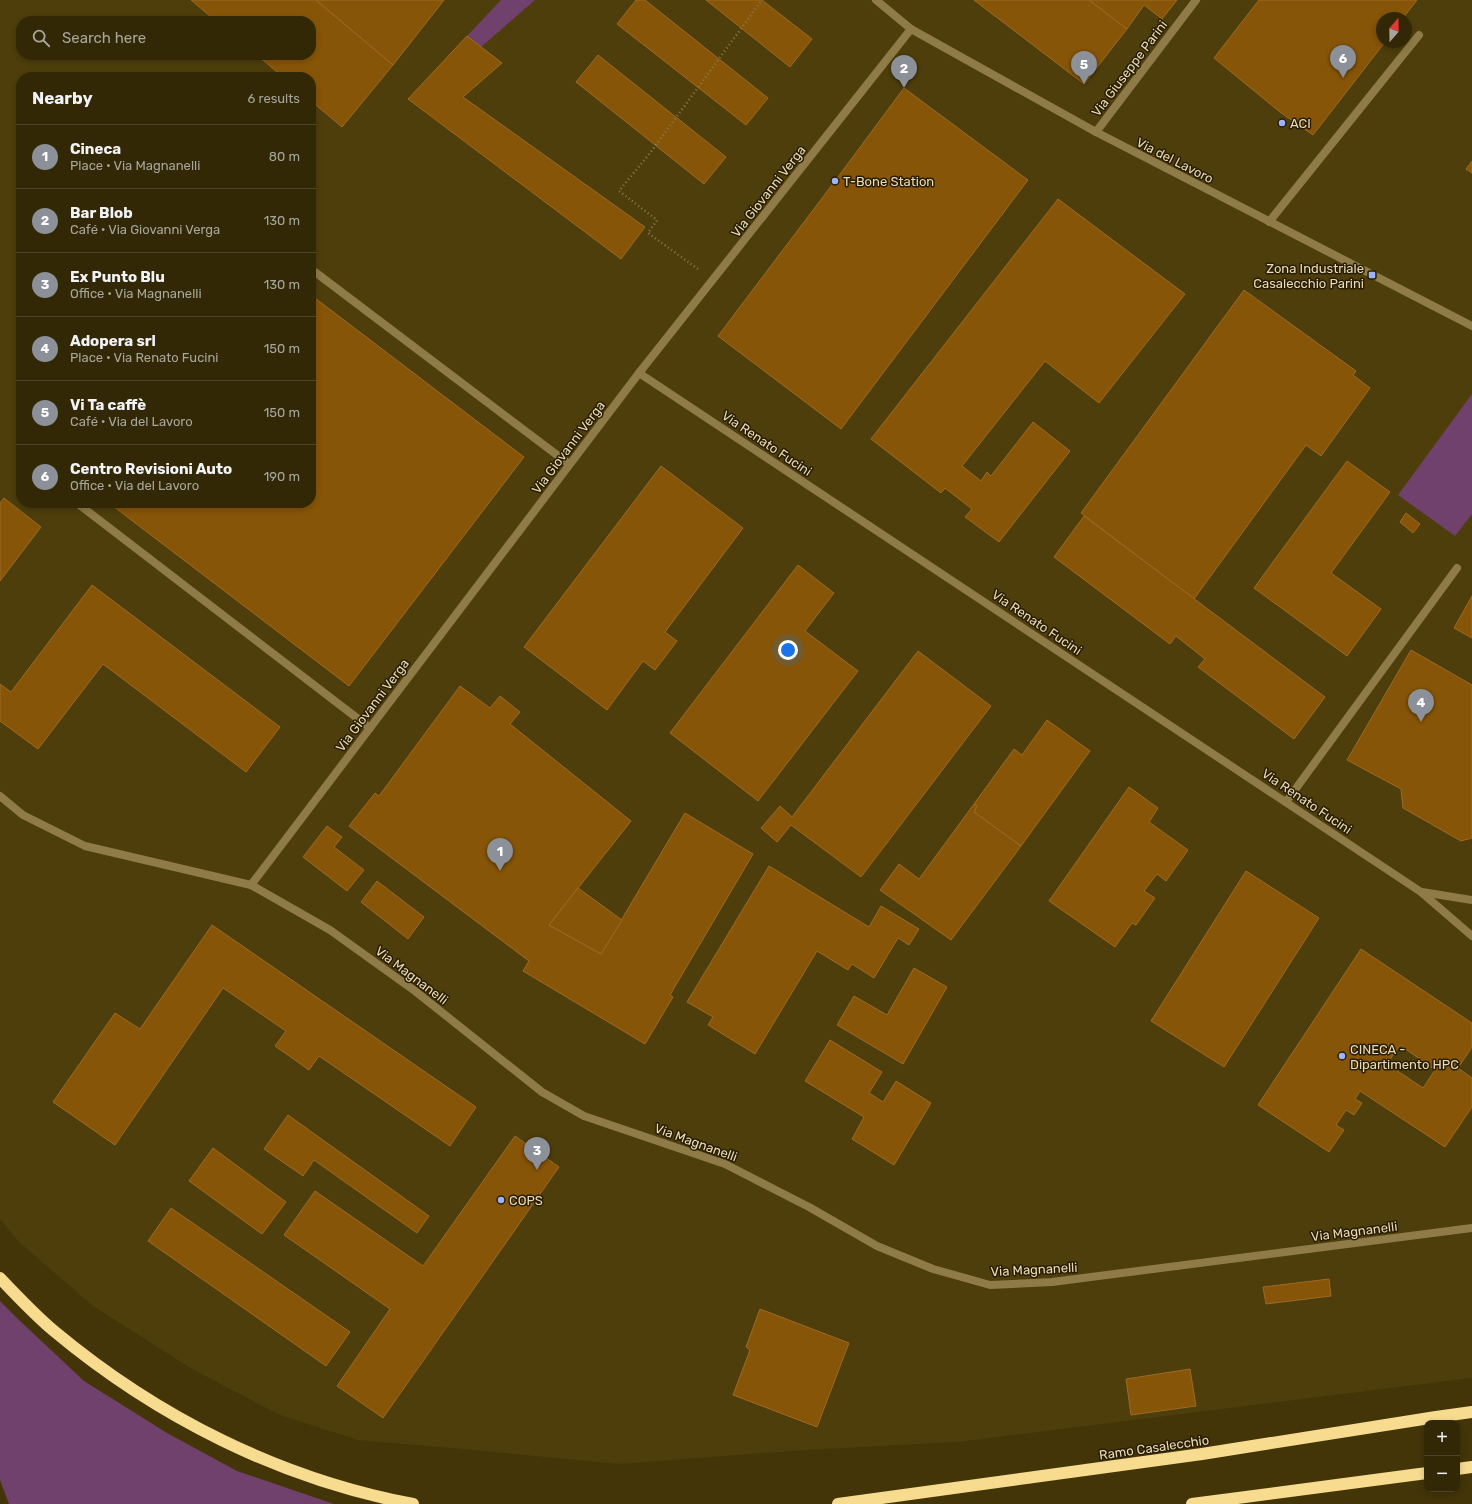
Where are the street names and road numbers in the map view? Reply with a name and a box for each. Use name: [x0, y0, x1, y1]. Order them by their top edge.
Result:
street label: Via Giuseppe Parini: [1088, 17, 1170, 119]
street label: Via del Lavoro: [1134, 135, 1216, 186]
street label: Via Giovanni Verga: [728, 143, 810, 241]
street label: Via Giovanni Verga: [529, 398, 609, 497]
street label: Via Renato Fucini: [719, 408, 814, 479]
street label: Via Renato Fucini: [989, 587, 1084, 658]
street label: Via Giovanni Verga: [333, 656, 413, 755]
street label: Via Renato Fucini: [1259, 766, 1354, 837]
street label: Via Magnanelli: [372, 943, 451, 1008]
street label: Via Magnanelli: [652, 1121, 739, 1165]
street label: Via Magnanelli: [1310, 1219, 1398, 1245]
street label: Via Magnanelli: [990, 1260, 1078, 1280]
street label: Ramo Casalecchio: [1098, 1432, 1210, 1463]

